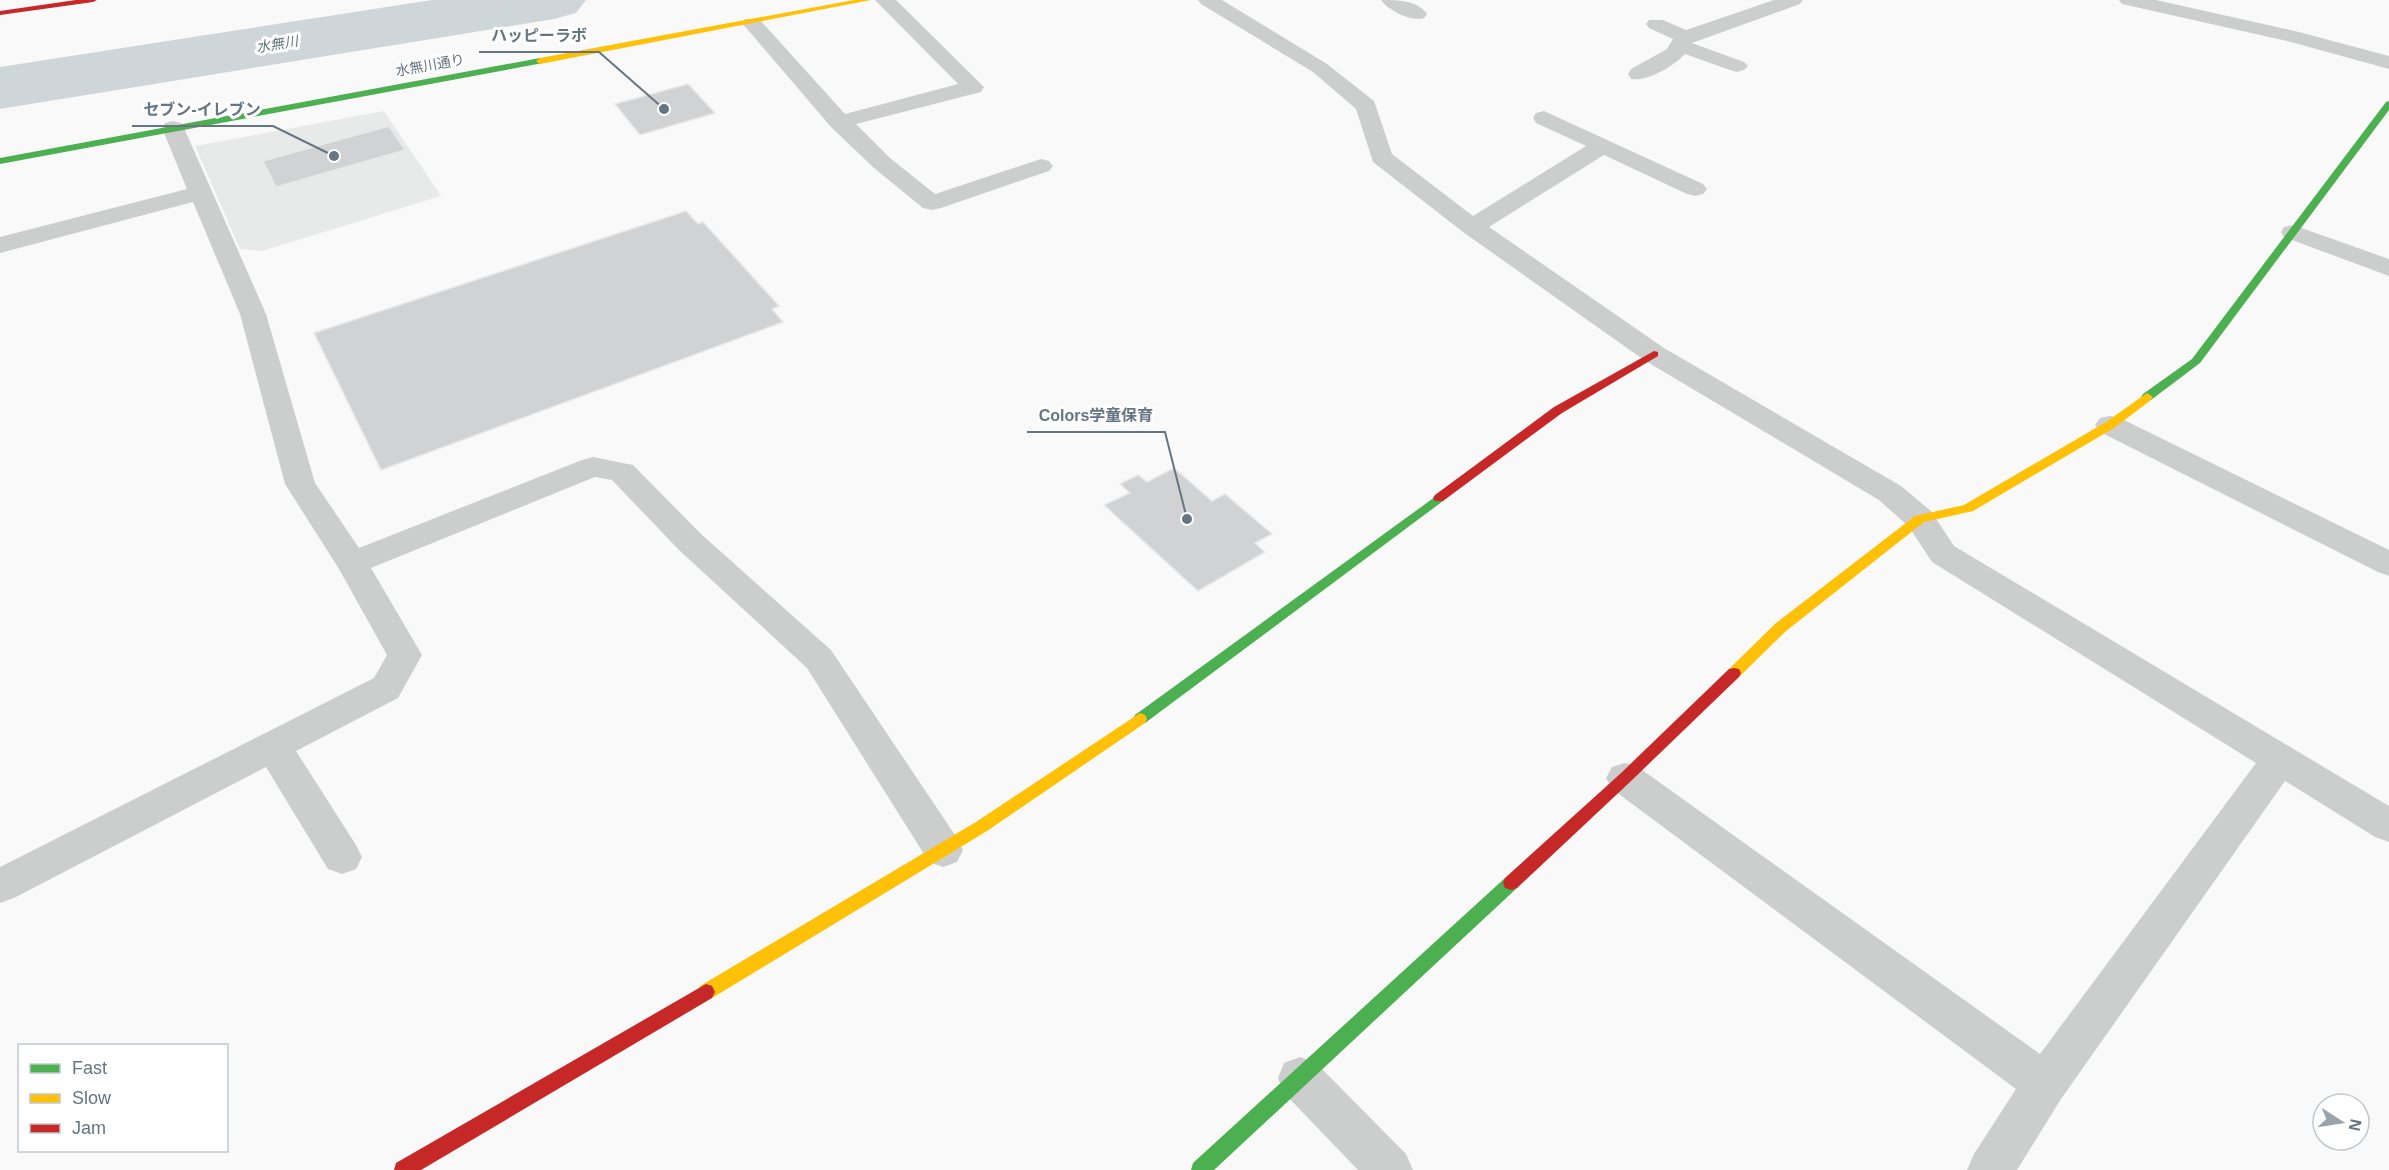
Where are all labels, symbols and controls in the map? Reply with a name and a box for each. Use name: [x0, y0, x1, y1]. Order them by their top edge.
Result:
callout: ハッピーラボ: [479, 18, 599, 52]
text: ハッピーラボ: [491, 27, 587, 44]
water label: 水無川: [255, 33, 301, 55]
street label: 水無川通り: [394, 51, 466, 79]
callout: セブン-イレブン: [132, 92, 273, 126]
text: セブン-イレブン: [143, 101, 261, 118]
callout: Colors学童保育: [1027, 398, 1165, 432]
text: Colors学童保育: [1039, 407, 1153, 424]
legend: [18, 1044, 228, 1152]
text: Fast: [72, 1058, 107, 1078]
text: Slow: [72, 1088, 112, 1108]
north arrow: [2311, 1092, 2371, 1152]
text: Jam: [72, 1118, 106, 1138]
text: N: [2346, 1118, 2365, 1132]

